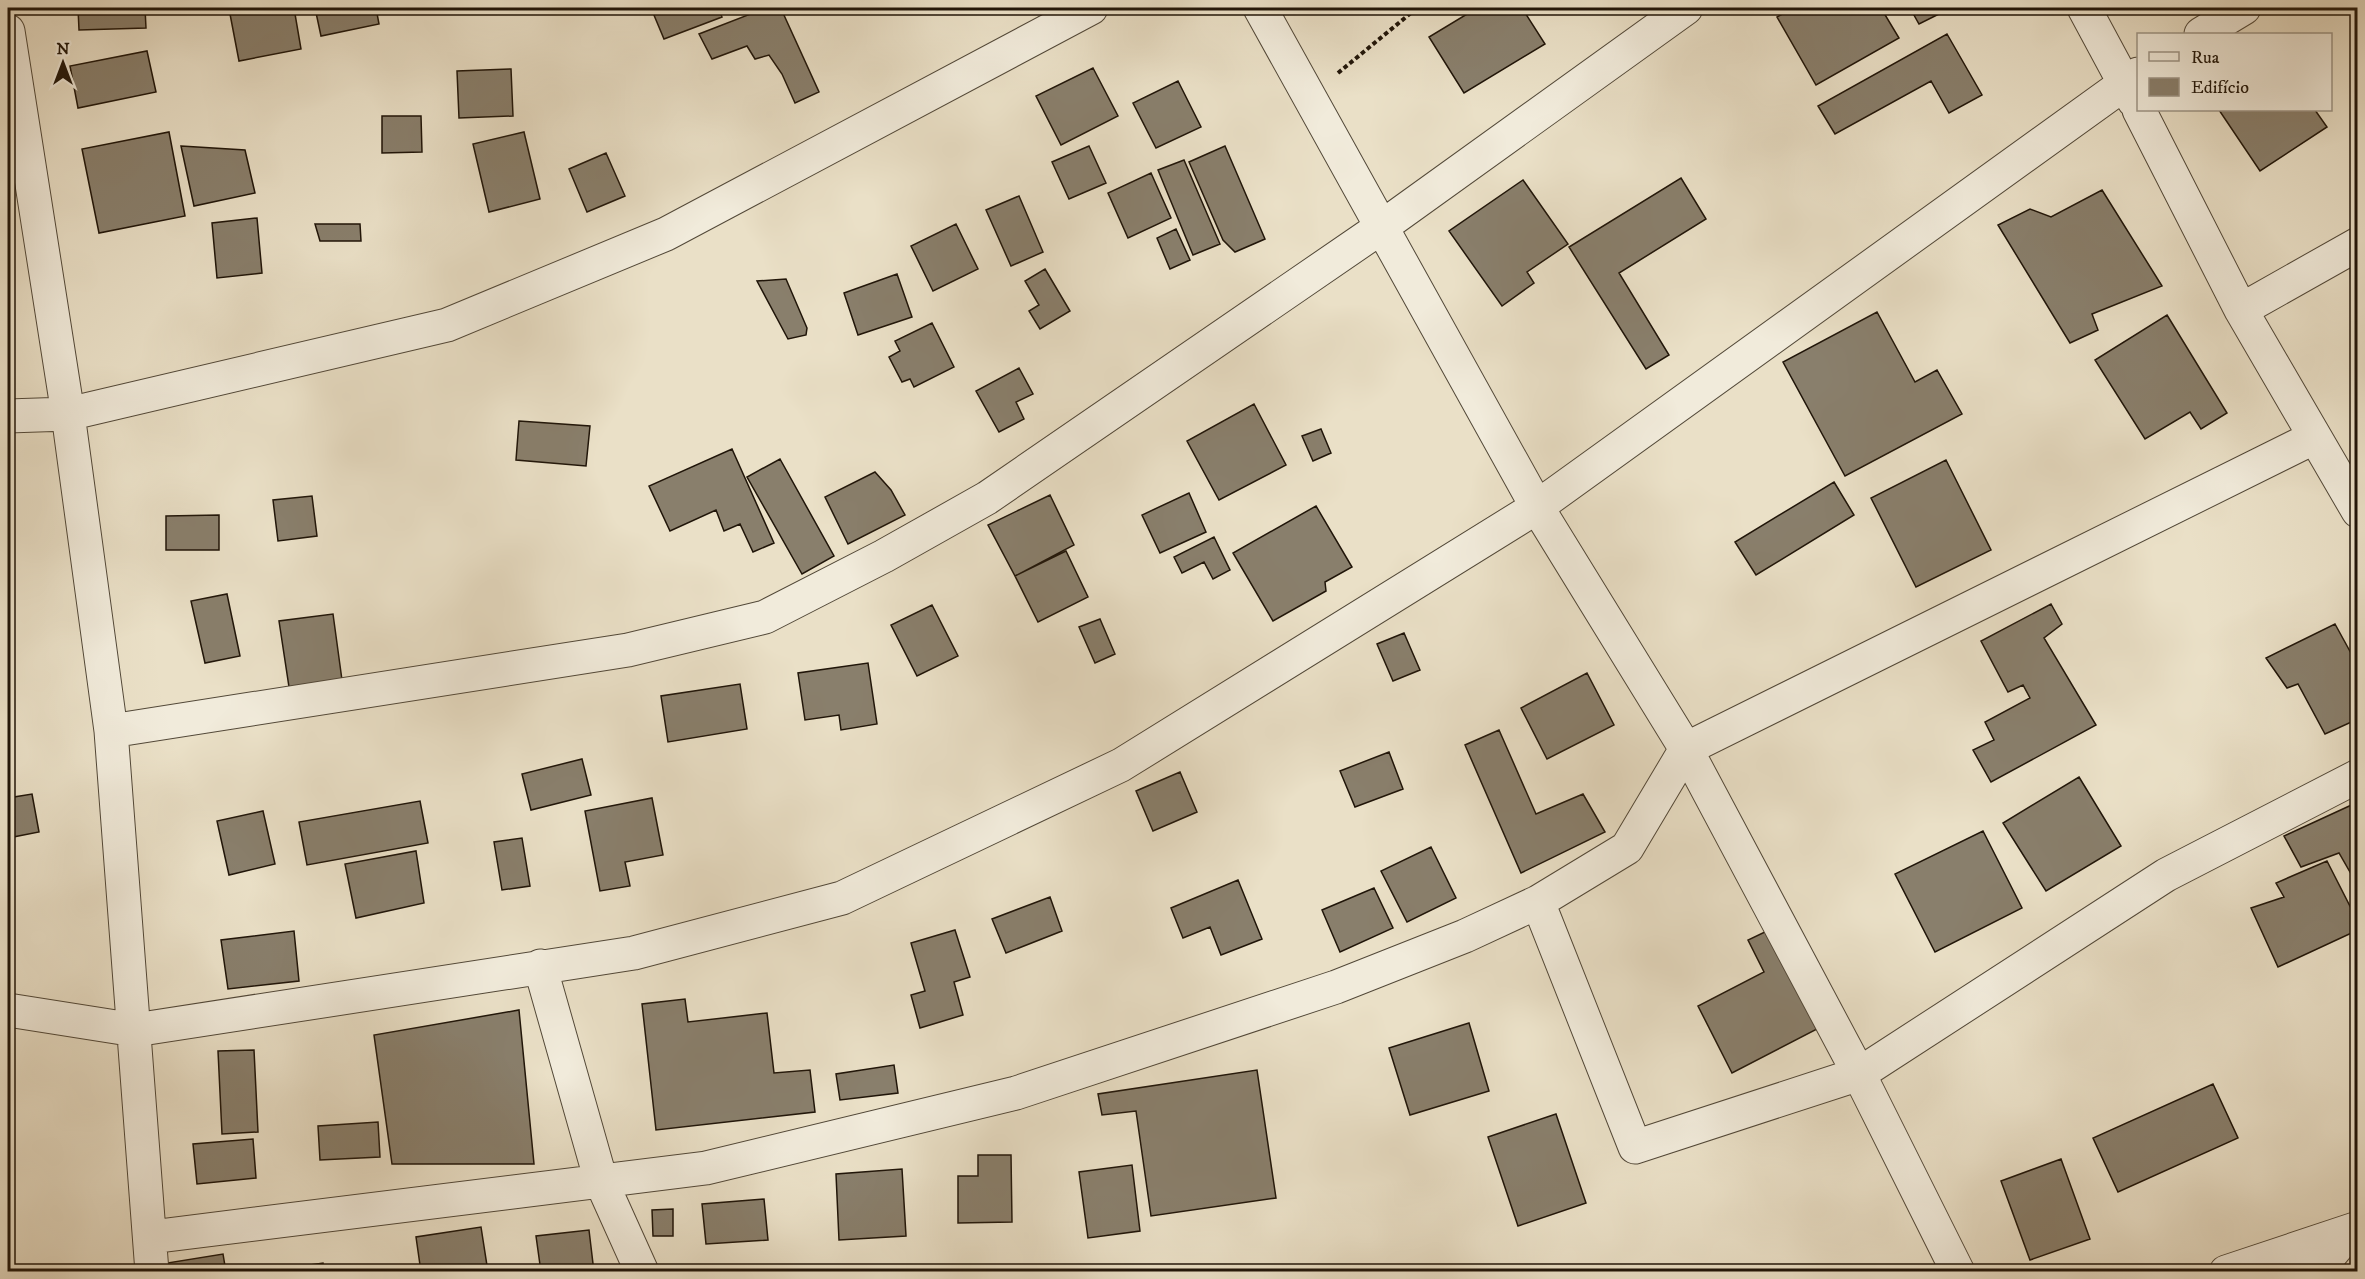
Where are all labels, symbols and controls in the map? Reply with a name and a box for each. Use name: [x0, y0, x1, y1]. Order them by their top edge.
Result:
north arrow: [33, 33, 93, 93]
legend: [2137, 33, 2332, 111]
text: N: [56, 39, 70, 59]
text: Rua: [2191, 47, 2220, 69]
text: Edifício: [2191, 77, 2249, 99]

